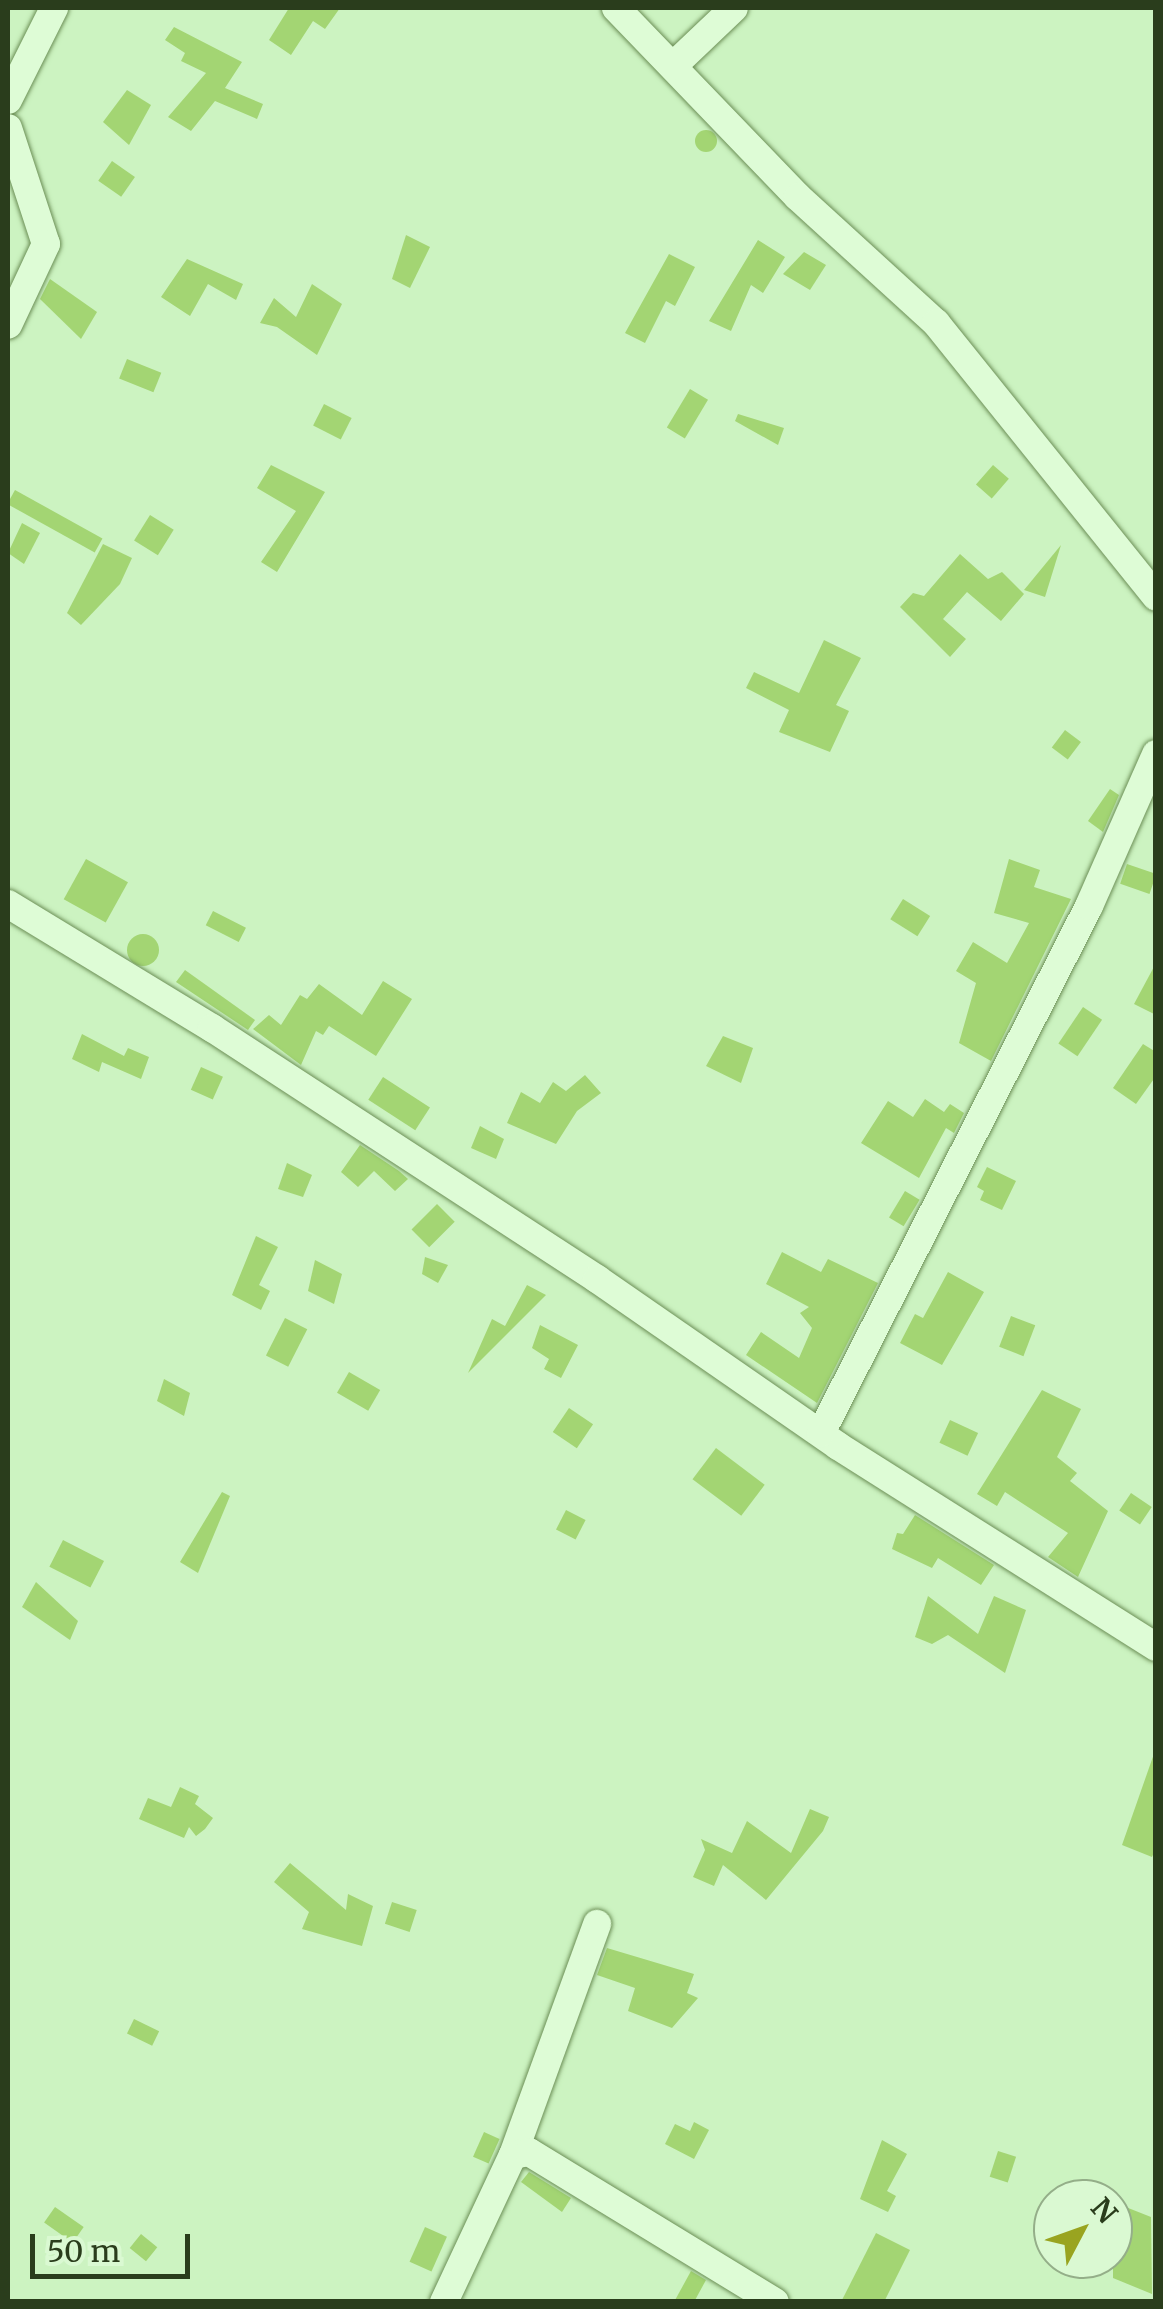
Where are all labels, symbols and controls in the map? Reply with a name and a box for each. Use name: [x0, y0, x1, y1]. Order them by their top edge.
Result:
north arrow: [1033, 2179, 1133, 2279]
text: N: [1083, 2190, 1125, 2231]
scale bar: [35, 2214, 195, 2276]
text: 50 m: [47, 2232, 120, 2270]

